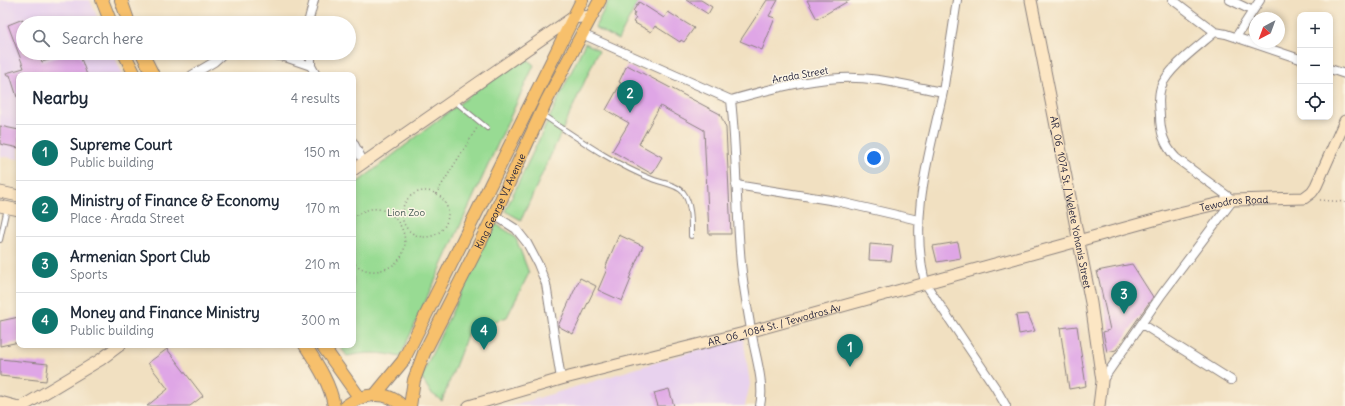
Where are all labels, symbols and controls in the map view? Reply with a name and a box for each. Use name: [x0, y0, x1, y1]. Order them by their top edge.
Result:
north arrow: [1249, 12, 1285, 48]
map controls: [1297, 12, 1333, 120]
button: +: [1297, 12, 1333, 48]
search box: [16, 16, 356, 60]
icon: search: [30, 27, 52, 49]
text: Search here: [62, 29, 143, 48]
button: −: [1297, 48, 1333, 84]
street label: Arada Street: [771, 64, 830, 86]
pin: 2: [617, 80, 643, 113]
button: locate: [1297, 84, 1333, 120]
text: Nearby: [32, 87, 88, 109]
text: 4 results: [291, 90, 340, 107]
street label: AR_06_1074 St. / Welete Yohanis Street: [1048, 115, 1095, 290]
text: Supreme Court: [70, 135, 172, 154]
text: 1: [42, 144, 48, 161]
text: 150 m: [304, 144, 340, 161]
your location: [864, 148, 884, 168]
street label: King George VI Avenue: [471, 151, 528, 251]
text: Public building: [70, 154, 154, 171]
text: Ministry of Finance & Economy: [70, 191, 279, 210]
street label: Tewodros Road: [1198, 193, 1269, 214]
text: 2: [41, 200, 49, 217]
text: 170 m: [305, 200, 340, 217]
park label: Lion Zoo: [387, 206, 425, 219]
text: Place · Arada Street: [70, 210, 184, 227]
text: Armenian Sport Club: [70, 247, 210, 266]
text: 3: [41, 256, 49, 273]
text: 210 m: [305, 256, 340, 273]
text: Sports: [70, 266, 108, 283]
pin: 3: [1111, 281, 1137, 314]
street label: AR_06_1084 St. / Tewodros Av: [706, 300, 843, 348]
text: Money and Finance Ministry: [70, 303, 260, 322]
text: 4: [41, 312, 49, 329]
text: 300 m: [301, 312, 340, 329]
pin: 4: [471, 317, 497, 350]
text: Public building: [70, 322, 154, 339]
pin: 1: [837, 334, 863, 367]

